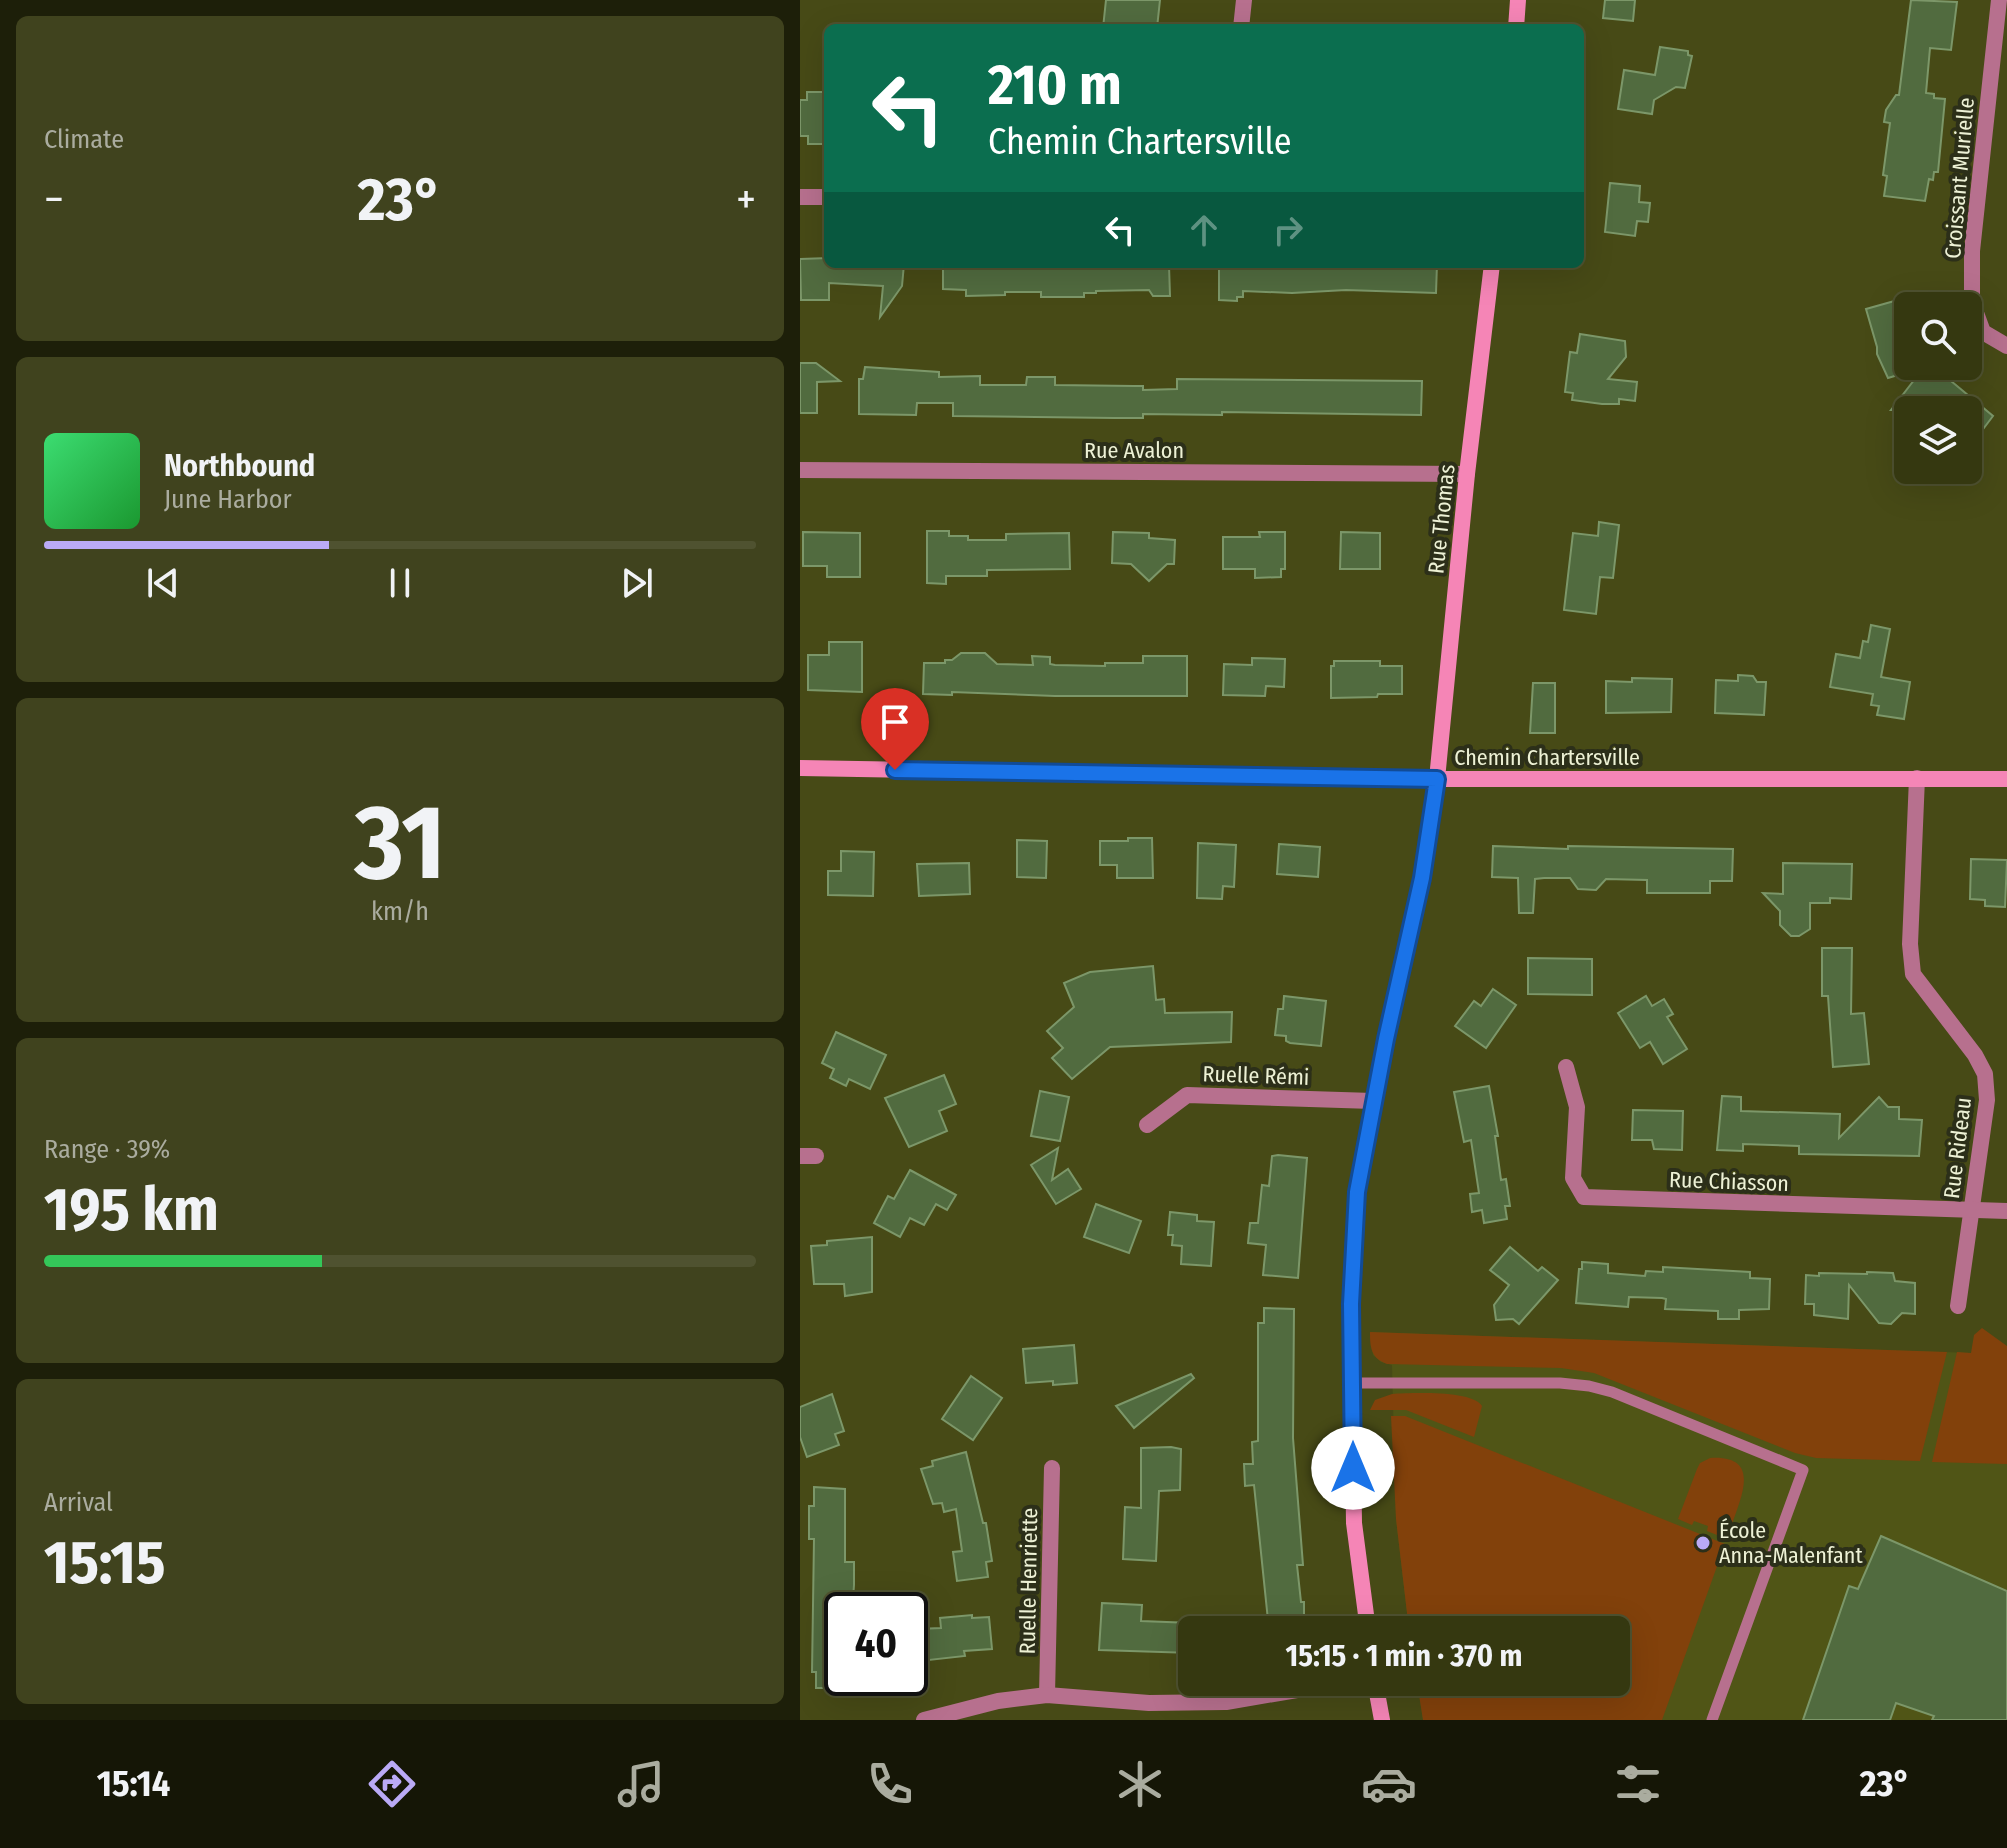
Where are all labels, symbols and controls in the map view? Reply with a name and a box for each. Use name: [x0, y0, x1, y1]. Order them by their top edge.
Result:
text: 210 m: [988, 52, 1122, 119]
icon: left: [856, 56, 960, 160]
street label: Croissant Murielle: [1939, 96, 1980, 260]
text: Chemin Chartersville: [988, 120, 1292, 164]
text: Climate: [44, 124, 124, 155]
text: 23°: [358, 164, 442, 236]
text: −: [44, 173, 64, 226]
text: +: [736, 173, 756, 226]
icon: left: [1098, 208, 1142, 252]
icon: ahead: [1182, 208, 1226, 252]
icon: right: [1266, 208, 1310, 252]
map controls: [1894, 292, 1982, 484]
button: search: [1894, 292, 1982, 380]
button: layers: [1894, 396, 1982, 484]
street label: Rue Avalon: [1084, 437, 1184, 464]
text: Northbound: [164, 448, 315, 484]
street label: Rue Thomas: [1422, 463, 1461, 575]
text: June Harbor: [164, 484, 292, 515]
icon: previous: [141, 561, 185, 605]
icon: pause: [378, 561, 422, 605]
icon: next: [615, 561, 659, 605]
pin: [861, 688, 929, 770]
icon: arrive: [873, 700, 917, 744]
street label: Chemin Chartersville: [1454, 744, 1640, 771]
text: 31: [354, 781, 446, 906]
text: km/h: [371, 896, 429, 927]
street label: Ruelle Rémi: [1202, 1060, 1310, 1091]
street label: Rue Rideau: [1938, 1096, 1977, 1200]
text: Range · 39%: [44, 1134, 170, 1165]
street label: Rue Chiasson: [1669, 1166, 1789, 1197]
text: 195 km: [44, 1174, 219, 1246]
position arrow: [1311, 1426, 1395, 1510]
text: Arrival: [44, 1487, 113, 1518]
street label: Ruelle Henriette: [1014, 1507, 1043, 1655]
place label: École Anna-Malenfant: [1719, 1517, 1863, 1569]
text: 15:15: [44, 1527, 165, 1599]
marker: École Anna-Malenfant: [1694, 1534, 1712, 1552]
speed limit sign: 40: [824, 1592, 928, 1696]
text: 15:15 · 1 min · 370 m: [1286, 1638, 1522, 1674]
icon: directions: [364, 1756, 420, 1812]
icon: music: [613, 1756, 669, 1812]
icon: phone: [862, 1756, 918, 1812]
icon: climate: [1112, 1756, 1168, 1812]
icon: car: [1361, 1756, 1417, 1812]
icon: filters: [1610, 1756, 1666, 1812]
text: 15:14: [97, 1762, 170, 1806]
text: 23°: [1860, 1762, 1910, 1806]

